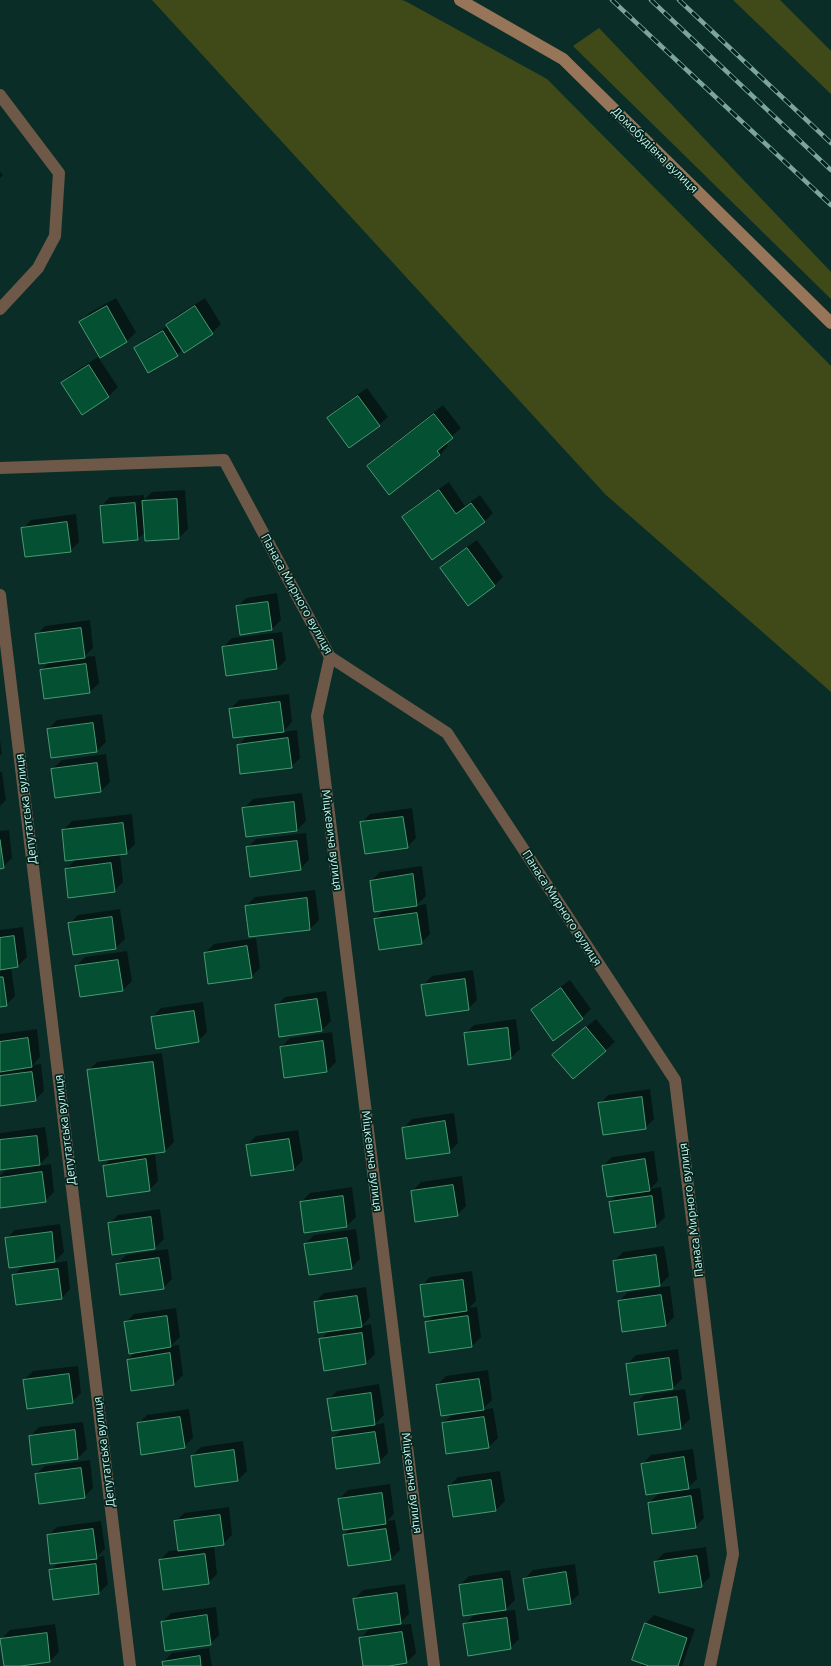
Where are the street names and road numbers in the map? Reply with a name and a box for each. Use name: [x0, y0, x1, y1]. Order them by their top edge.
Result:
street label: Домобудівна вулиця: [609, 104, 701, 196]
street label: Панаса Мирного вулиця: [258, 531, 336, 657]
street label: Депутатська вулиця: [12, 753, 40, 865]
street label: Міцкевича вулиця: [319, 789, 345, 891]
street label: Панаса Мирного вулиця: [519, 847, 605, 969]
street label: Депутатська вулиця: [51, 1074, 79, 1186]
street label: Міцкевича вулиця: [359, 1110, 385, 1212]
street label: Панаса Мирного вулиця: [676, 1142, 706, 1278]
street label: Депутатська вулиця: [90, 1396, 118, 1508]
street label: Міцкевича вулиця: [399, 1432, 425, 1534]

